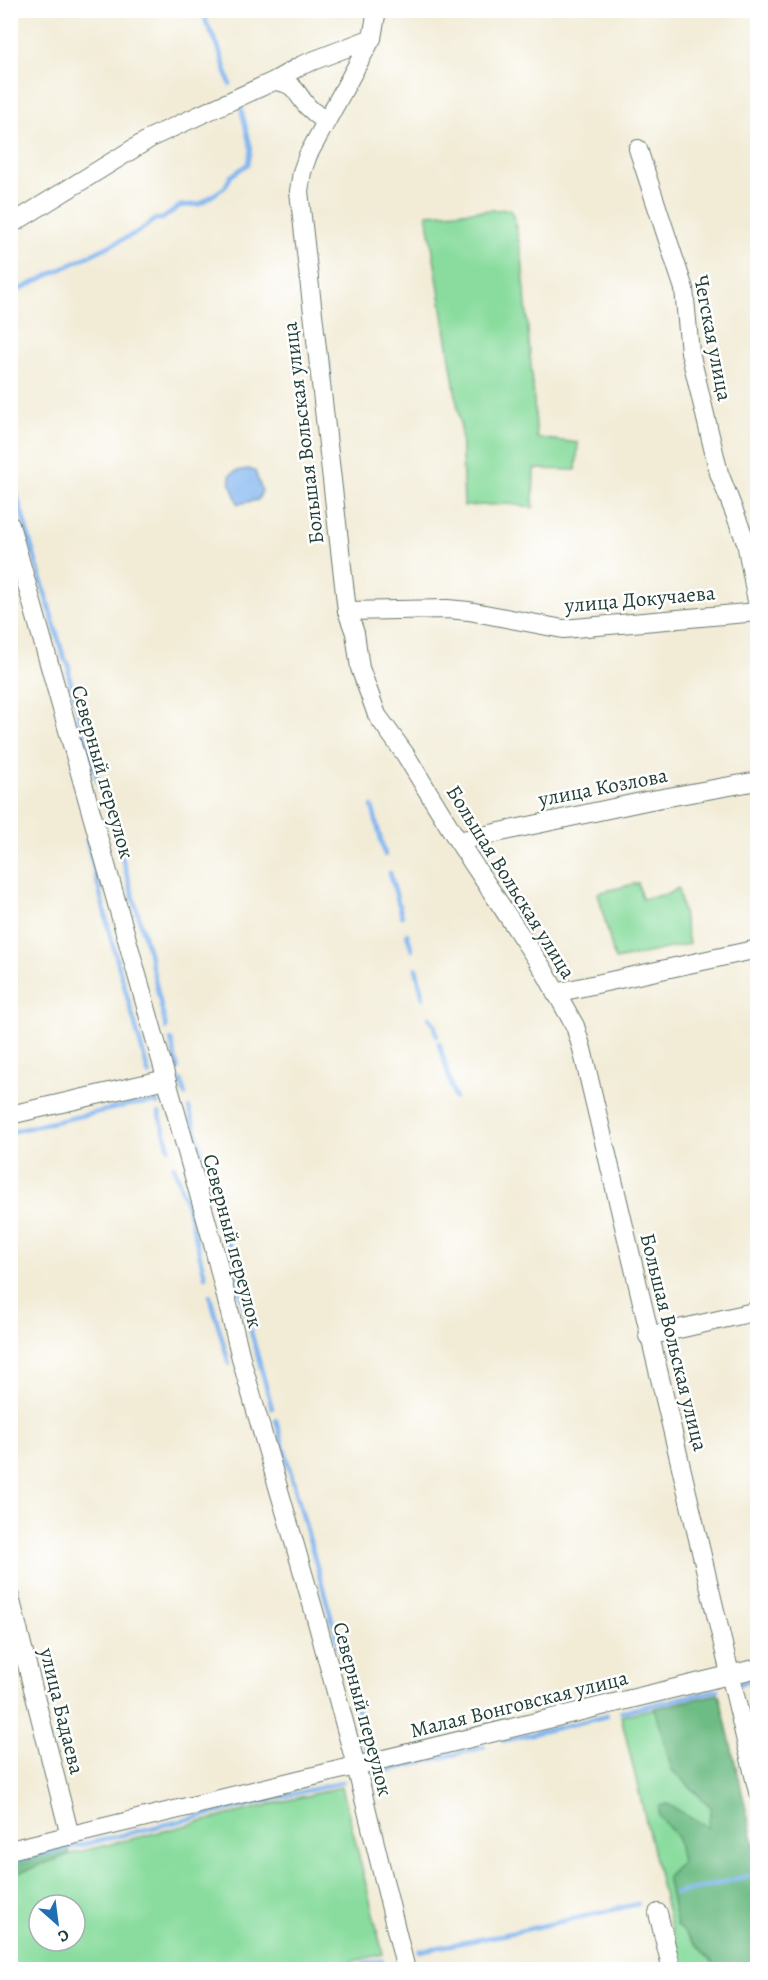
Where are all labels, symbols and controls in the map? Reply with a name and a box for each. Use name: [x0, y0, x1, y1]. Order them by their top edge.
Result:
street label: Чегская улица: [687, 273, 739, 404]
street label: Большая Вольская улица: [275, 320, 331, 546]
street label: улица Докучаева: [562, 578, 717, 620]
street label: Северный переулок: [65, 682, 141, 862]
street label: улица Козлова: [535, 761, 670, 813]
street label: Большая Вольская улица: [440, 780, 582, 985]
street label: Северный переулок: [196, 1151, 270, 1331]
street label: Большая Вольская улица: [633, 1230, 715, 1454]
street label: Северный переулок: [326, 1619, 400, 1799]
street label: улица Бадаева: [33, 1644, 91, 1777]
street label: Малая Вонговская улица: [407, 1663, 631, 1745]
north arrow: [27, 1893, 87, 1953]
text: С: [54, 1923, 73, 1947]

